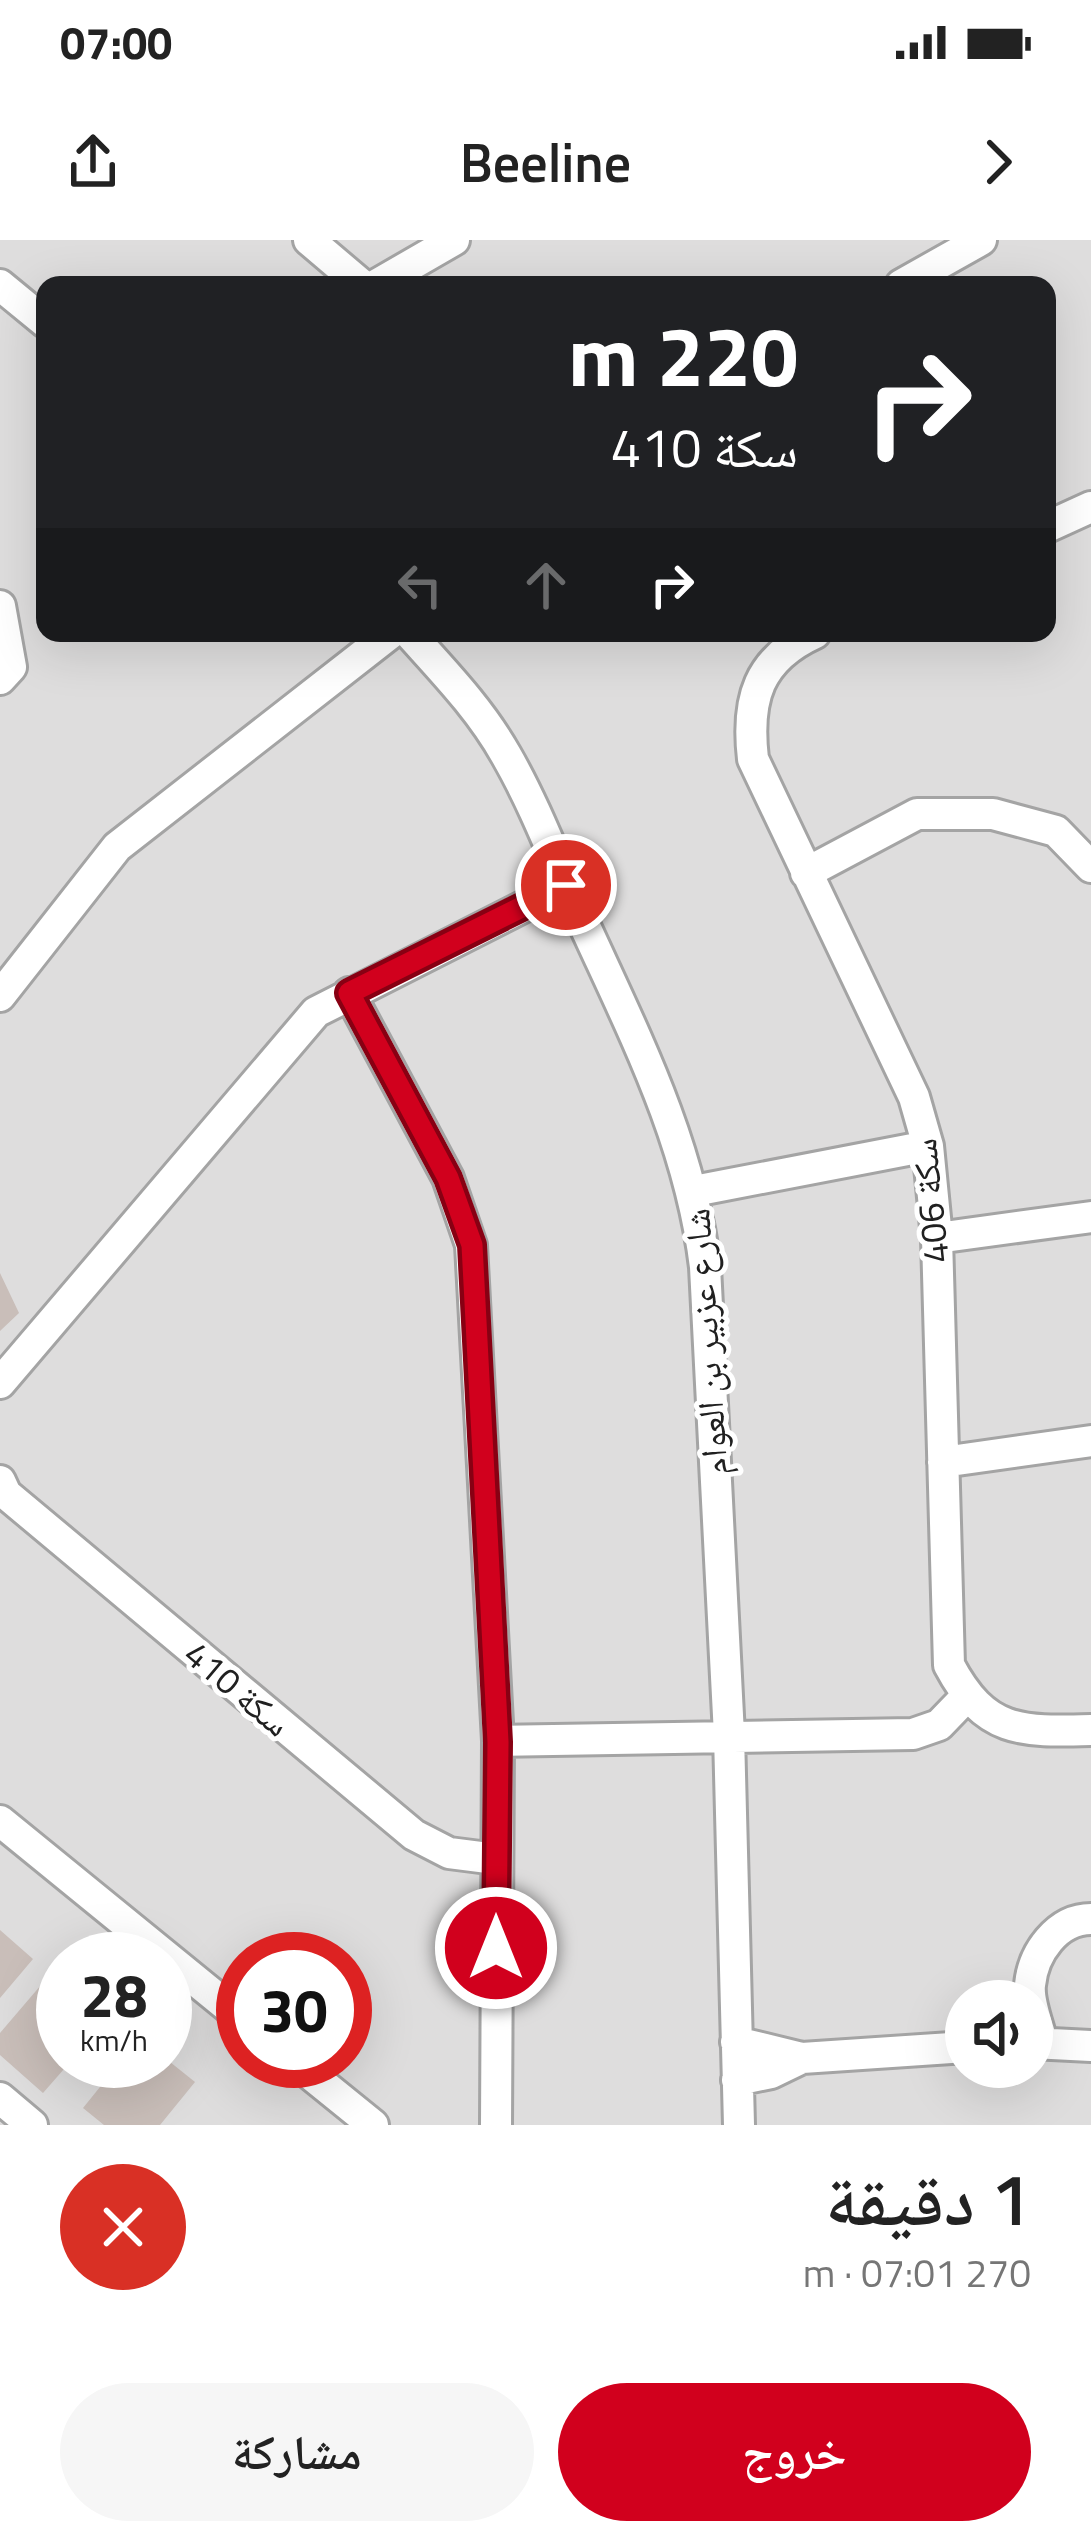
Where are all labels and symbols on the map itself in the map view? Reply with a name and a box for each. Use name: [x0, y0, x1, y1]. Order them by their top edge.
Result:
pin: [515, 834, 617, 936]
street label: سكة 406: [895, 1136, 963, 1266]
street label: شارع عزبير بن العوام: [668, 1207, 742, 1477]
street label: سكة 410: [172, 1627, 304, 1749]
position arrow: [433, 1885, 559, 2011]
speed limit sign: 30: [216, 1932, 372, 2088]

